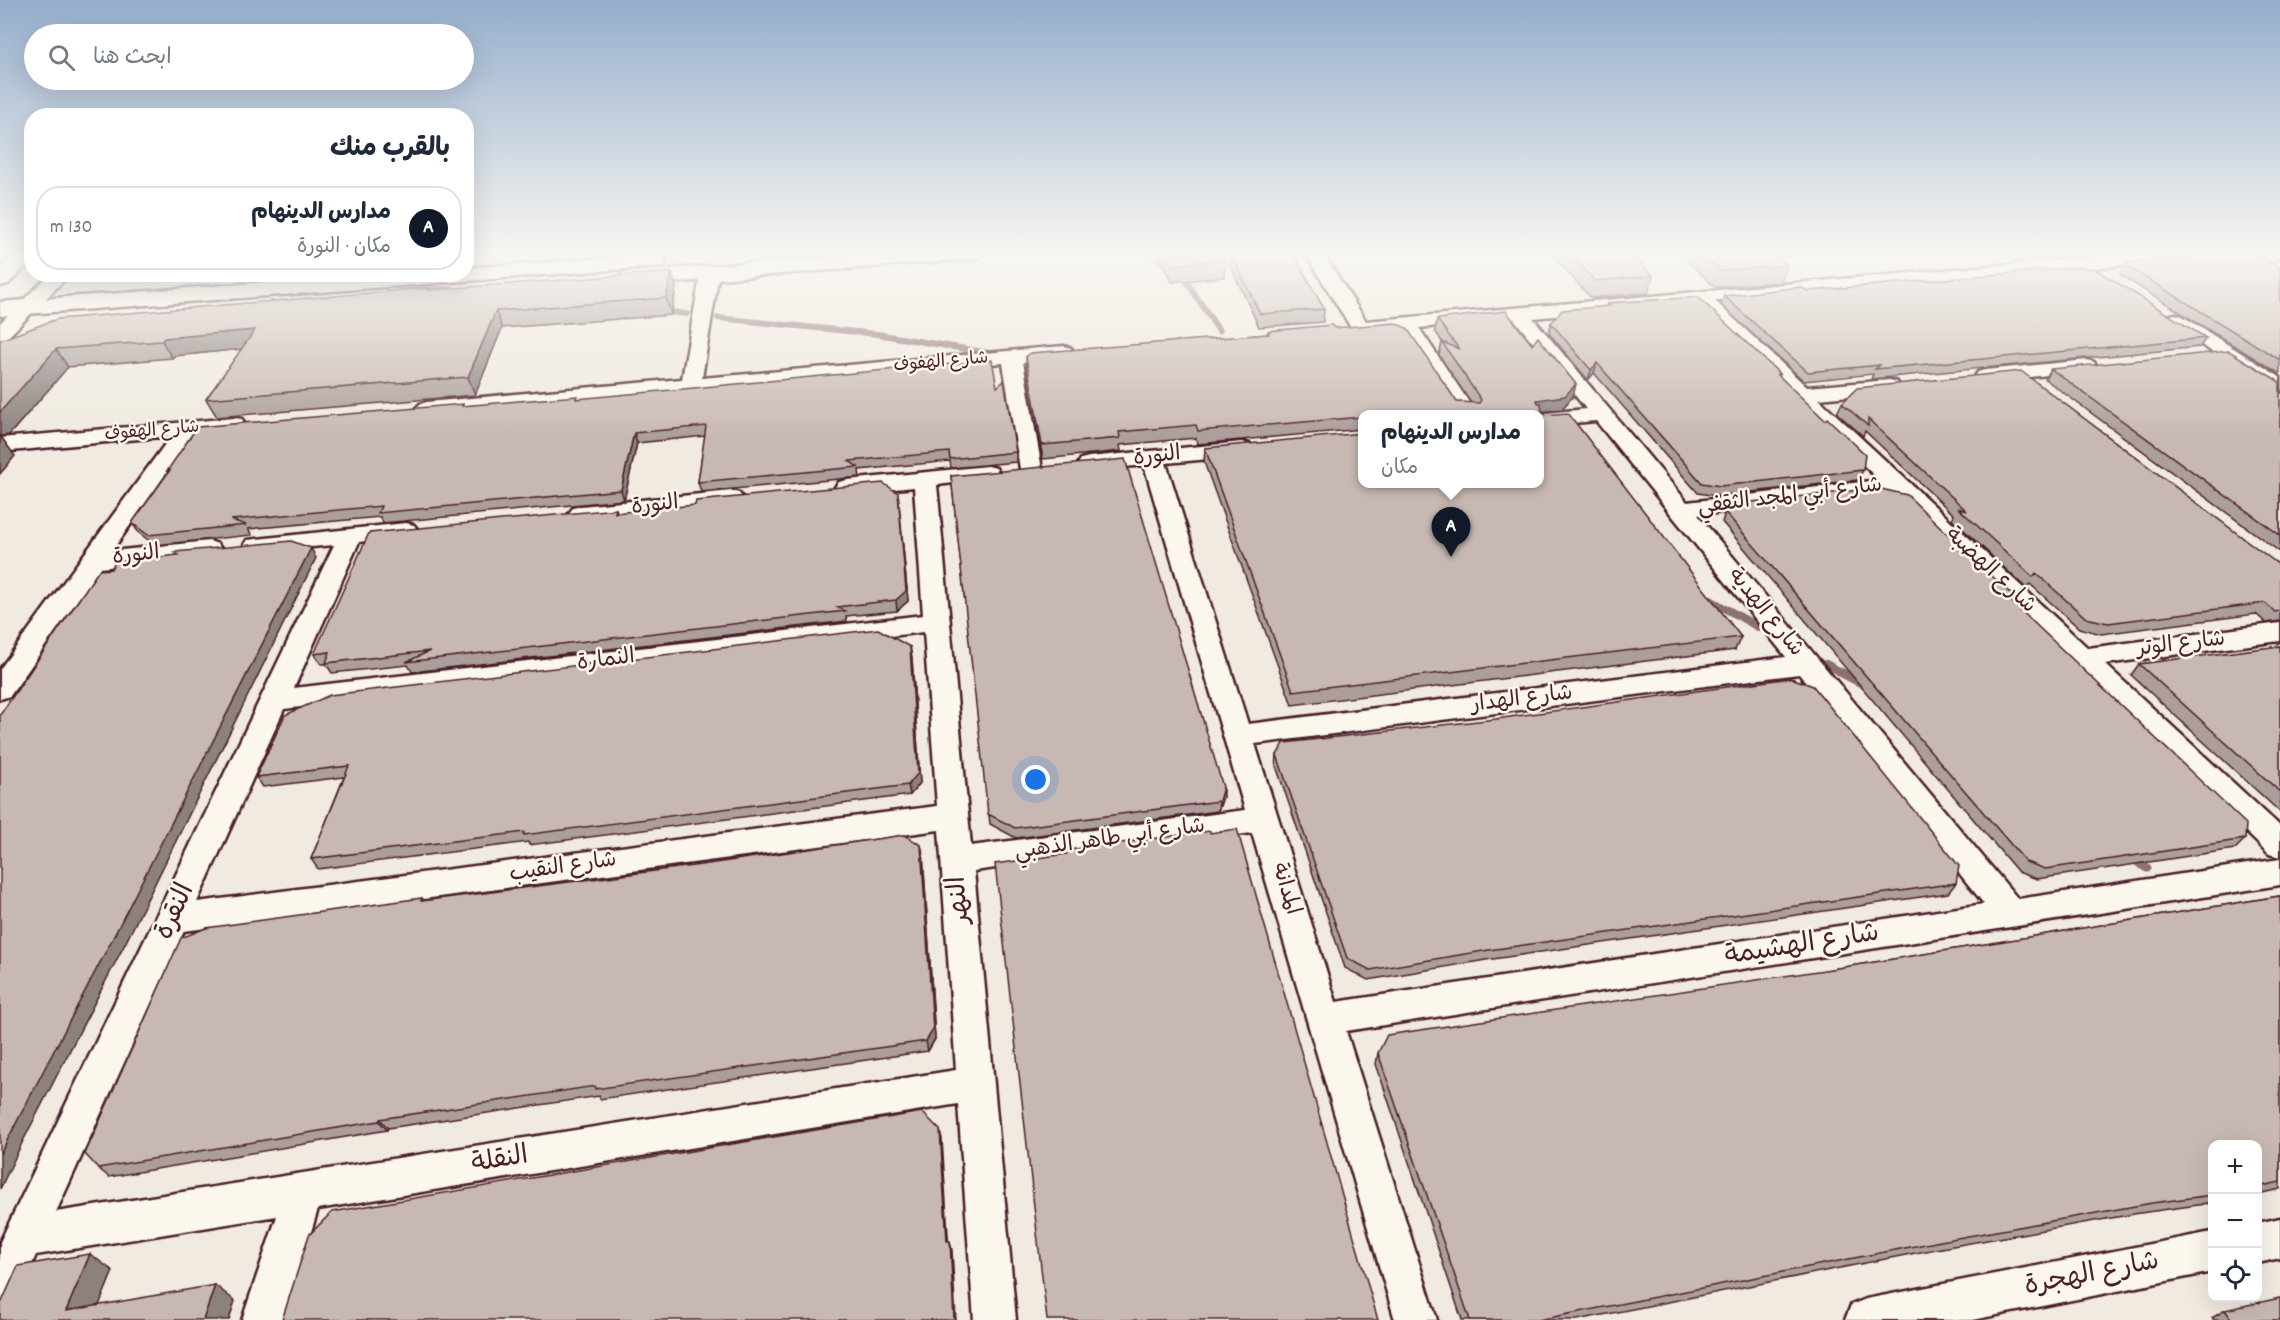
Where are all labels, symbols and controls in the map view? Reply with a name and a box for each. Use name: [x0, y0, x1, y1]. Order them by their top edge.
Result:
search box: [24, 24, 474, 90]
icon: search: [45, 41, 78, 74]
text: ابحث هنا: [93, 43, 172, 74]
text: بالقرب منك: [330, 131, 450, 168]
text: مدارس الدينهام: [251, 198, 391, 229]
text: 130 m: [50, 214, 93, 242]
text: A: [423, 214, 434, 242]
text: مكان · النورة: [297, 234, 391, 262]
street label: شارع الهفوف: [893, 346, 989, 380]
popup: [1358, 410, 1544, 488]
street label: شارع الهفوف: [104, 415, 200, 449]
text: مدارس الدينهام: [1381, 419, 1521, 450]
street label: النورة: [1132, 439, 1182, 475]
text: مكان: [1381, 455, 1418, 483]
street label: شارع أبي المجد الثقفي: [1696, 469, 1884, 525]
street label: النورة: [630, 488, 680, 524]
pin: A: [1432, 508, 1470, 557]
street label: شارع الهضبة: [1938, 521, 2042, 621]
street label: النورة: [111, 538, 161, 574]
street label: شارع الهدية: [1720, 562, 1810, 664]
street label: شارع الوتر: [2133, 624, 2227, 666]
street label: النمارة: [575, 642, 637, 680]
street label: شارع الهدار: [1468, 678, 1574, 722]
your location: [1021, 765, 1050, 794]
street label: شارع أبي طاهر الذهبي: [1013, 810, 1207, 870]
street label: شارع النقيب: [507, 845, 619, 891]
street label: المدانة: [1262, 859, 1308, 919]
street label: النهر: [938, 874, 982, 928]
street label: النقرة: [146, 877, 206, 947]
street label: شارع الهشيمة: [1722, 915, 1882, 977]
street label: النقلة: [469, 1137, 531, 1185]
map controls: [2208, 1140, 2262, 1302]
button: +: [2208, 1140, 2262, 1194]
button: −: [2208, 1194, 2262, 1248]
street label: شارع الهجرة: [2021, 1243, 2163, 1307]
button: locate: [2208, 1248, 2262, 1302]

